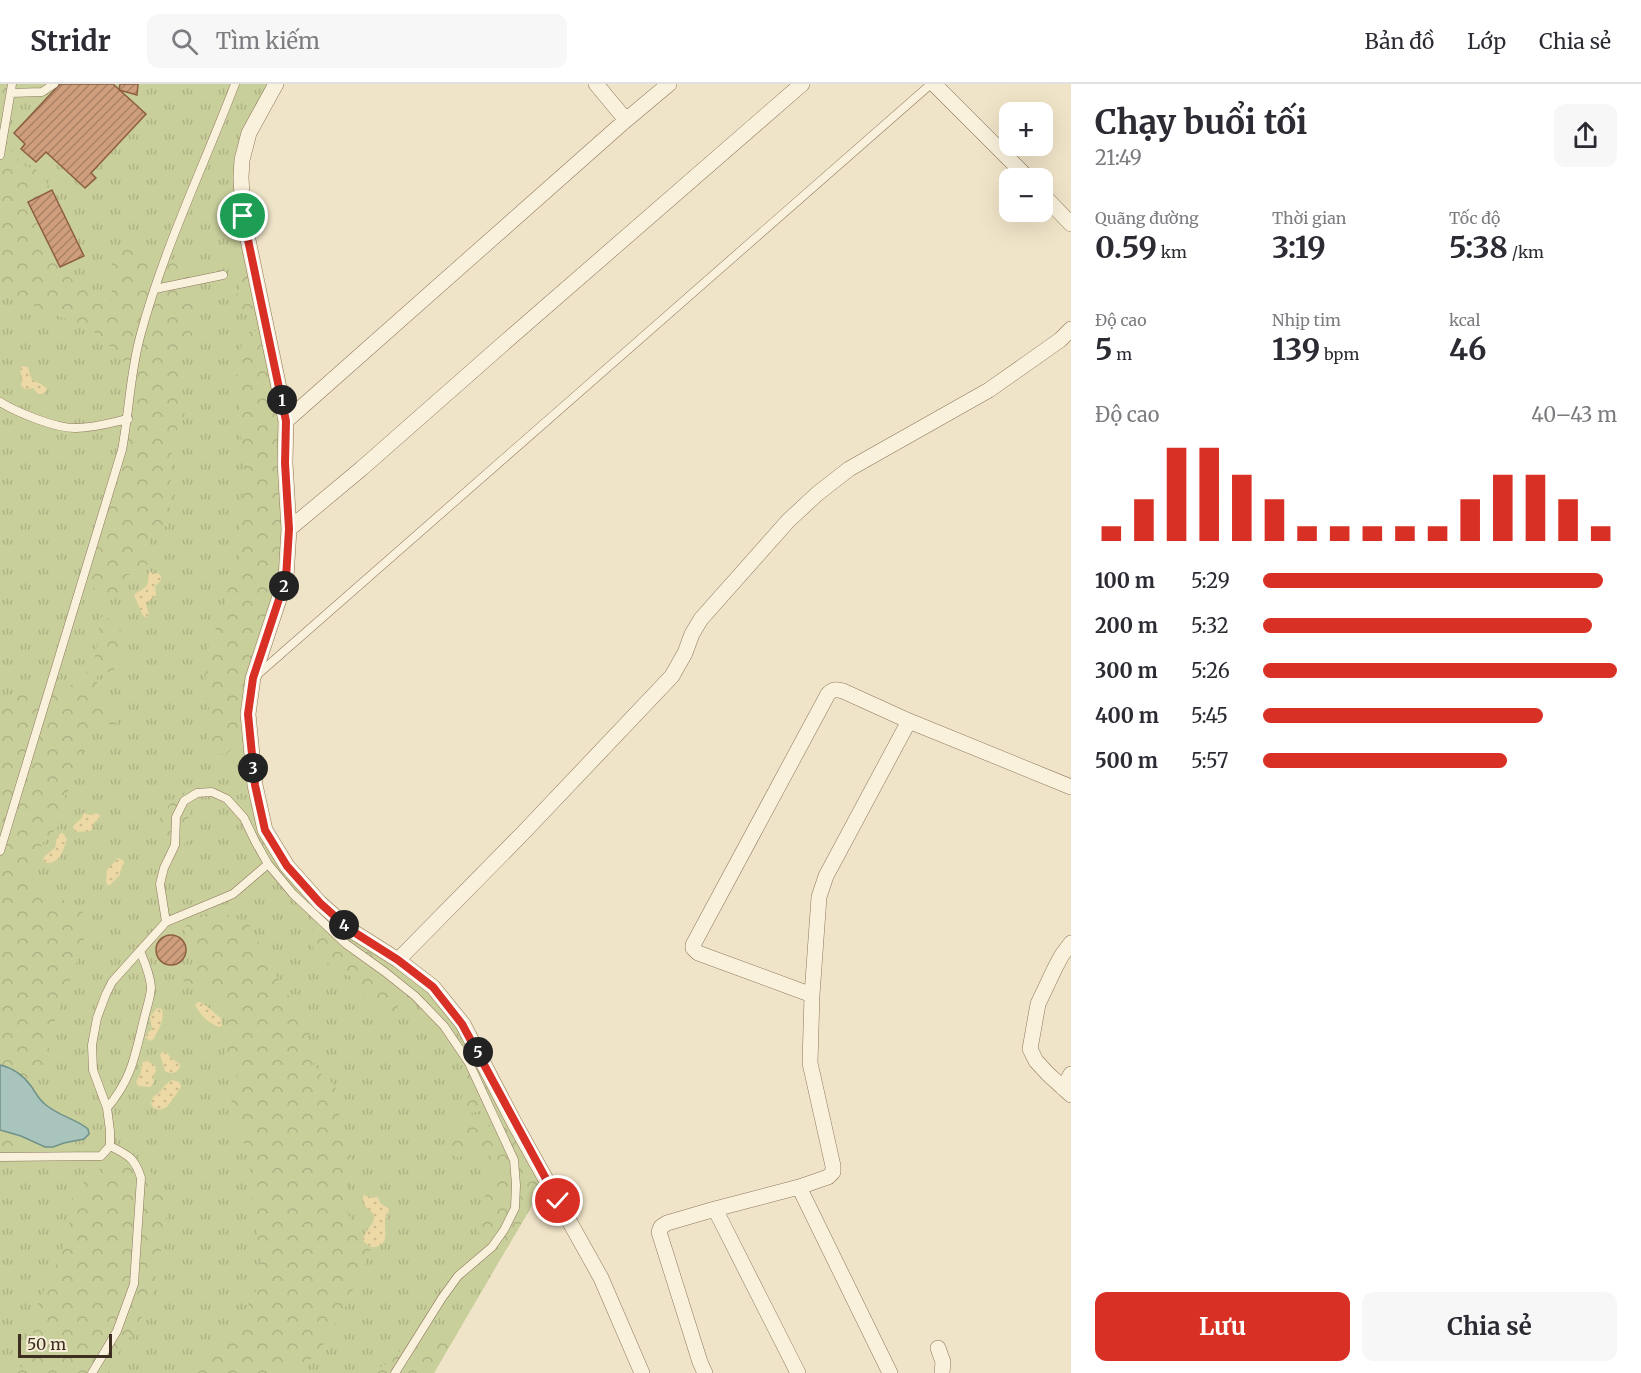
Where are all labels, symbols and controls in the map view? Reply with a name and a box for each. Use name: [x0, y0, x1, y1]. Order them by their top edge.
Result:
search box: [147, 14, 567, 68]
text: Stridr: [30, 23, 111, 59]
icon: search: [168, 25, 201, 58]
text: Tìm kiếm: [216, 27, 320, 55]
text: Bản đồ: [1365, 28, 1434, 55]
text: Lớp: [1467, 28, 1506, 55]
text: Chia sẻ: [1539, 28, 1611, 55]
map controls: [999, 102, 1053, 222]
button: +: [999, 102, 1053, 156]
text: Chạy buổi tối: [1095, 102, 1307, 143]
button: share: [1554, 104, 1617, 167]
text: 21:49: [1095, 145, 1142, 170]
button: −: [999, 168, 1053, 222]
pin: [217, 190, 268, 241]
icon: arrive: [226, 199, 259, 232]
text: Quãng đường: [1095, 208, 1199, 228]
text: Thời gian: [1272, 208, 1346, 228]
text: Tốc độ: [1449, 208, 1500, 228]
text: 0.59: [1095, 228, 1157, 266]
text: 3:19: [1272, 228, 1326, 266]
text: 5:38: [1449, 228, 1508, 266]
text: km: [1157, 242, 1187, 262]
text: /km: [1508, 242, 1544, 262]
text: Độ cao: [1095, 310, 1147, 330]
text: Nhịp tim: [1272, 310, 1341, 330]
text: kcal: [1449, 310, 1480, 330]
text: 5: [1095, 330, 1113, 368]
text: 139: [1272, 330, 1320, 368]
text: 46: [1449, 330, 1486, 368]
text: m: [1113, 344, 1132, 364]
text: bpm: [1320, 344, 1359, 364]
pin: 1: [267, 385, 297, 415]
text: 1: [278, 390, 286, 410]
text: Độ cao: [1095, 402, 1159, 427]
text: 40–43 m: [1531, 402, 1617, 427]
text: 100 m: [1095, 568, 1155, 593]
text: 5:29: [1191, 568, 1230, 593]
pin: 2: [269, 571, 299, 601]
text: 2: [279, 576, 289, 596]
text: 200 m: [1095, 613, 1158, 638]
text: 5:32: [1191, 613, 1229, 638]
text: 300 m: [1095, 658, 1158, 683]
text: 5:26: [1191, 658, 1230, 683]
text: 400 m: [1095, 703, 1159, 728]
text: 5:45: [1191, 703, 1228, 728]
text: 500 m: [1095, 748, 1158, 773]
text: 5:57: [1191, 748, 1228, 773]
pin: 3: [238, 753, 268, 783]
text: 3: [248, 758, 258, 778]
pin: 4: [329, 910, 359, 940]
text: 4: [339, 915, 349, 935]
pin: 5: [463, 1037, 493, 1067]
text: 5: [473, 1042, 483, 1062]
pin: [532, 1175, 583, 1226]
icon: check: [541, 1184, 574, 1217]
button: Lưu: [1095, 1292, 1350, 1361]
button: Chia sẻ: [1362, 1292, 1617, 1361]
scale bar: [18, 1331, 112, 1358]
text: 50 m: [27, 1334, 66, 1354]

